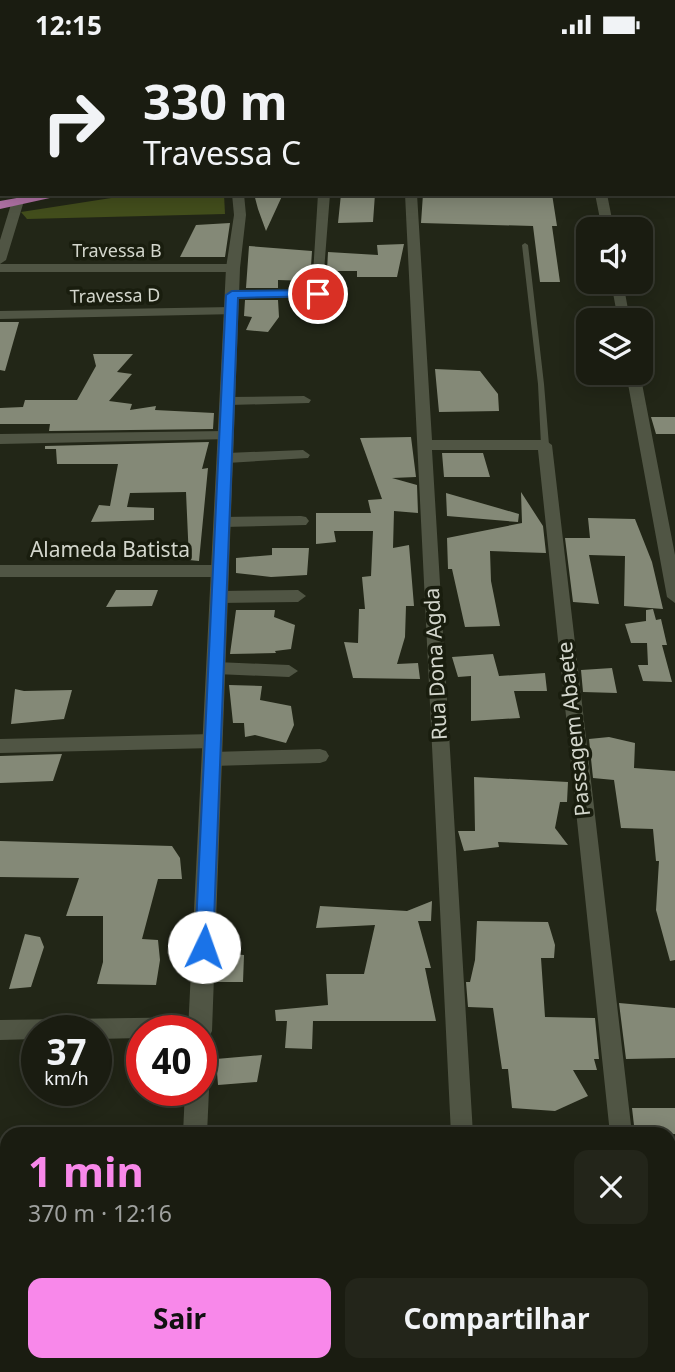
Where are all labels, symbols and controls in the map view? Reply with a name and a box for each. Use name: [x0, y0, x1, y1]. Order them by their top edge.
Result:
text: 12:15: [35, 7, 102, 43]
text: 330 m: [143, 68, 288, 134]
icon: right: [28, 77, 119, 168]
text: Travessa C: [143, 131, 301, 174]
map controls: [576, 217, 653, 385]
button: sound: [576, 217, 653, 294]
street label: Travessa B: [72, 238, 162, 262]
pin: [288, 264, 348, 324]
icon: arrive: [299, 275, 337, 313]
street label: Travessa D: [69, 282, 161, 308]
button: layers: [576, 308, 653, 385]
street label: Alameda Batista: [30, 535, 190, 563]
street label: Rua Dona Agda: [417, 587, 453, 741]
street label: Passagem Abaete: [550, 640, 596, 818]
position arrow: [167, 910, 241, 984]
speed limit sign: 40: [126, 1015, 217, 1106]
text: 37: [46, 1028, 87, 1075]
text: km/h: [44, 1066, 89, 1090]
text: 1 min: [28, 1142, 144, 1199]
button: close: [574, 1150, 648, 1224]
text: 370 m · 12:16: [28, 1197, 172, 1229]
button: Sair: [28, 1278, 331, 1358]
button: Compartilhar: [345, 1278, 648, 1358]

